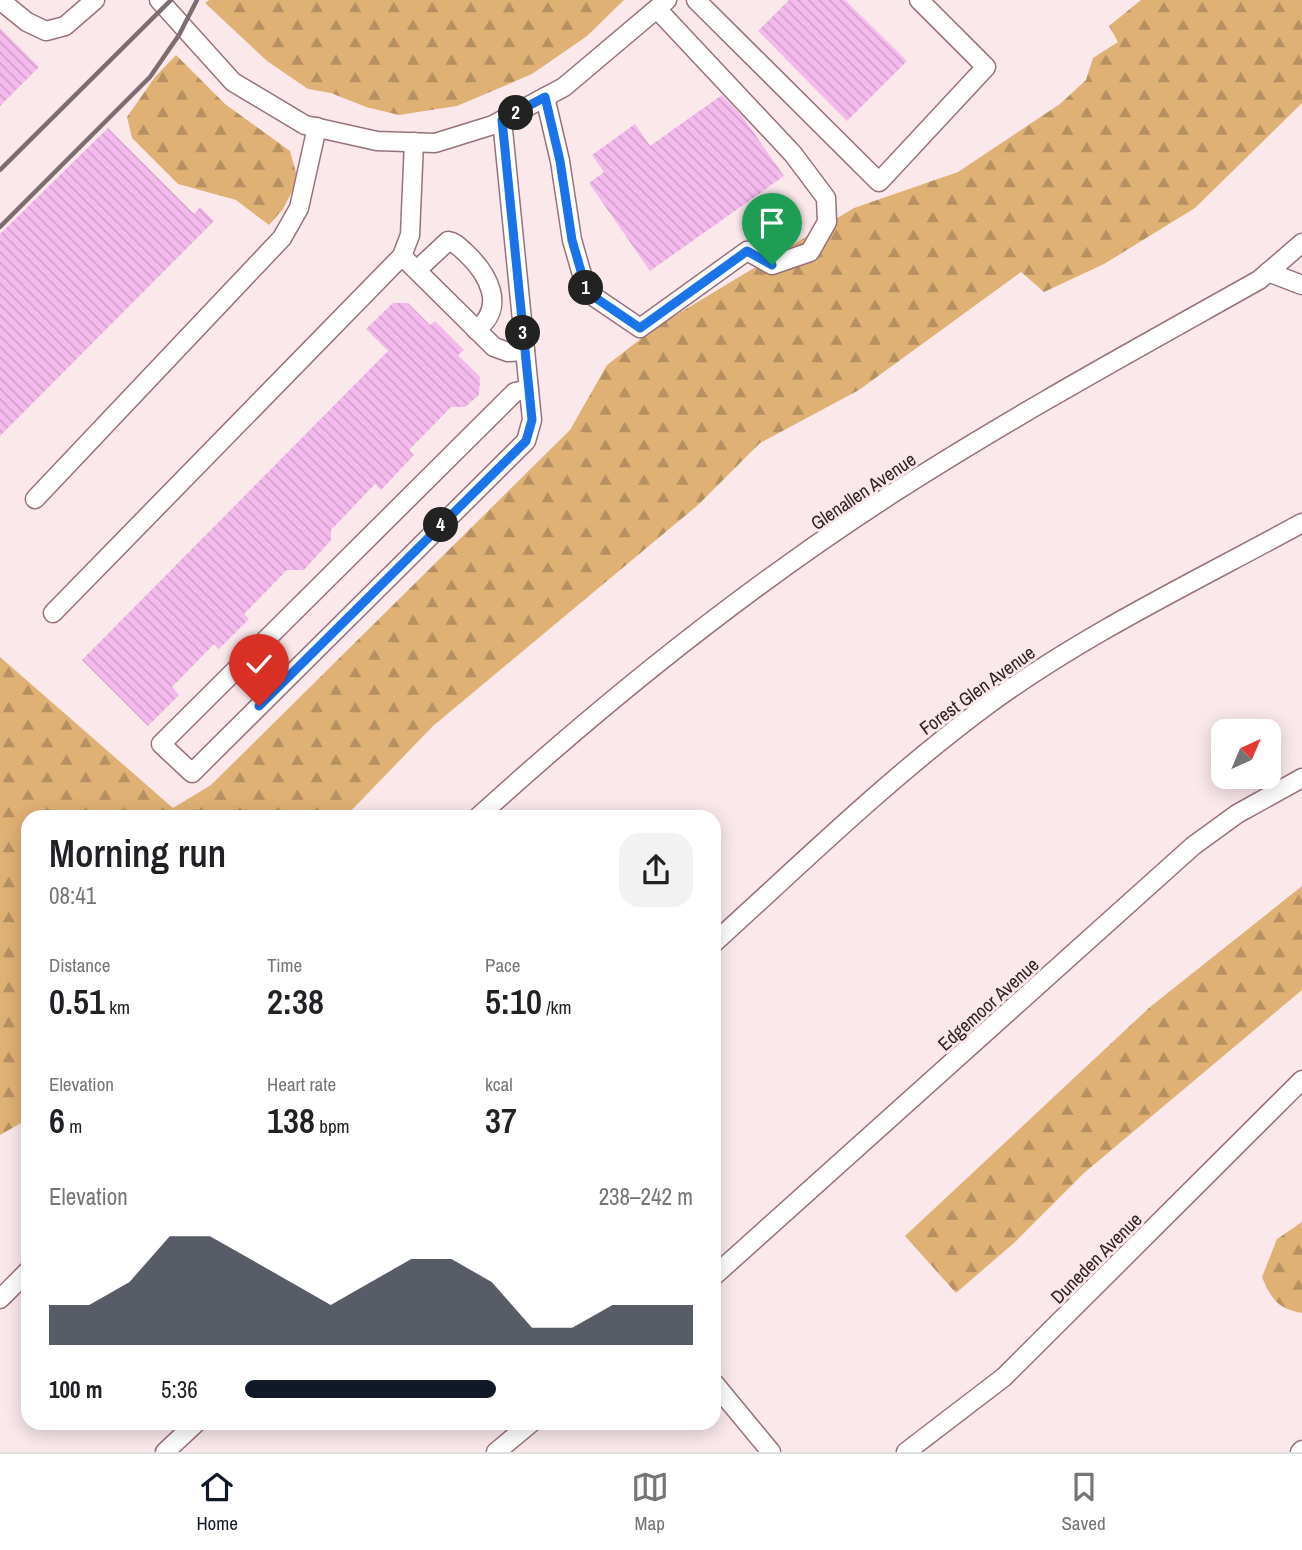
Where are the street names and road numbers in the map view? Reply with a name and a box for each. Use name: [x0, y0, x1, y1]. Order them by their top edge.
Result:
street label: Glenallen Avenue: [805, 446, 921, 536]
street label: Forest Glen Avenue: [914, 639, 1040, 741]
street label: Edgemoor Avenue: [932, 952, 1044, 1056]
street label: Duneden Avenue: [1045, 1207, 1147, 1309]

